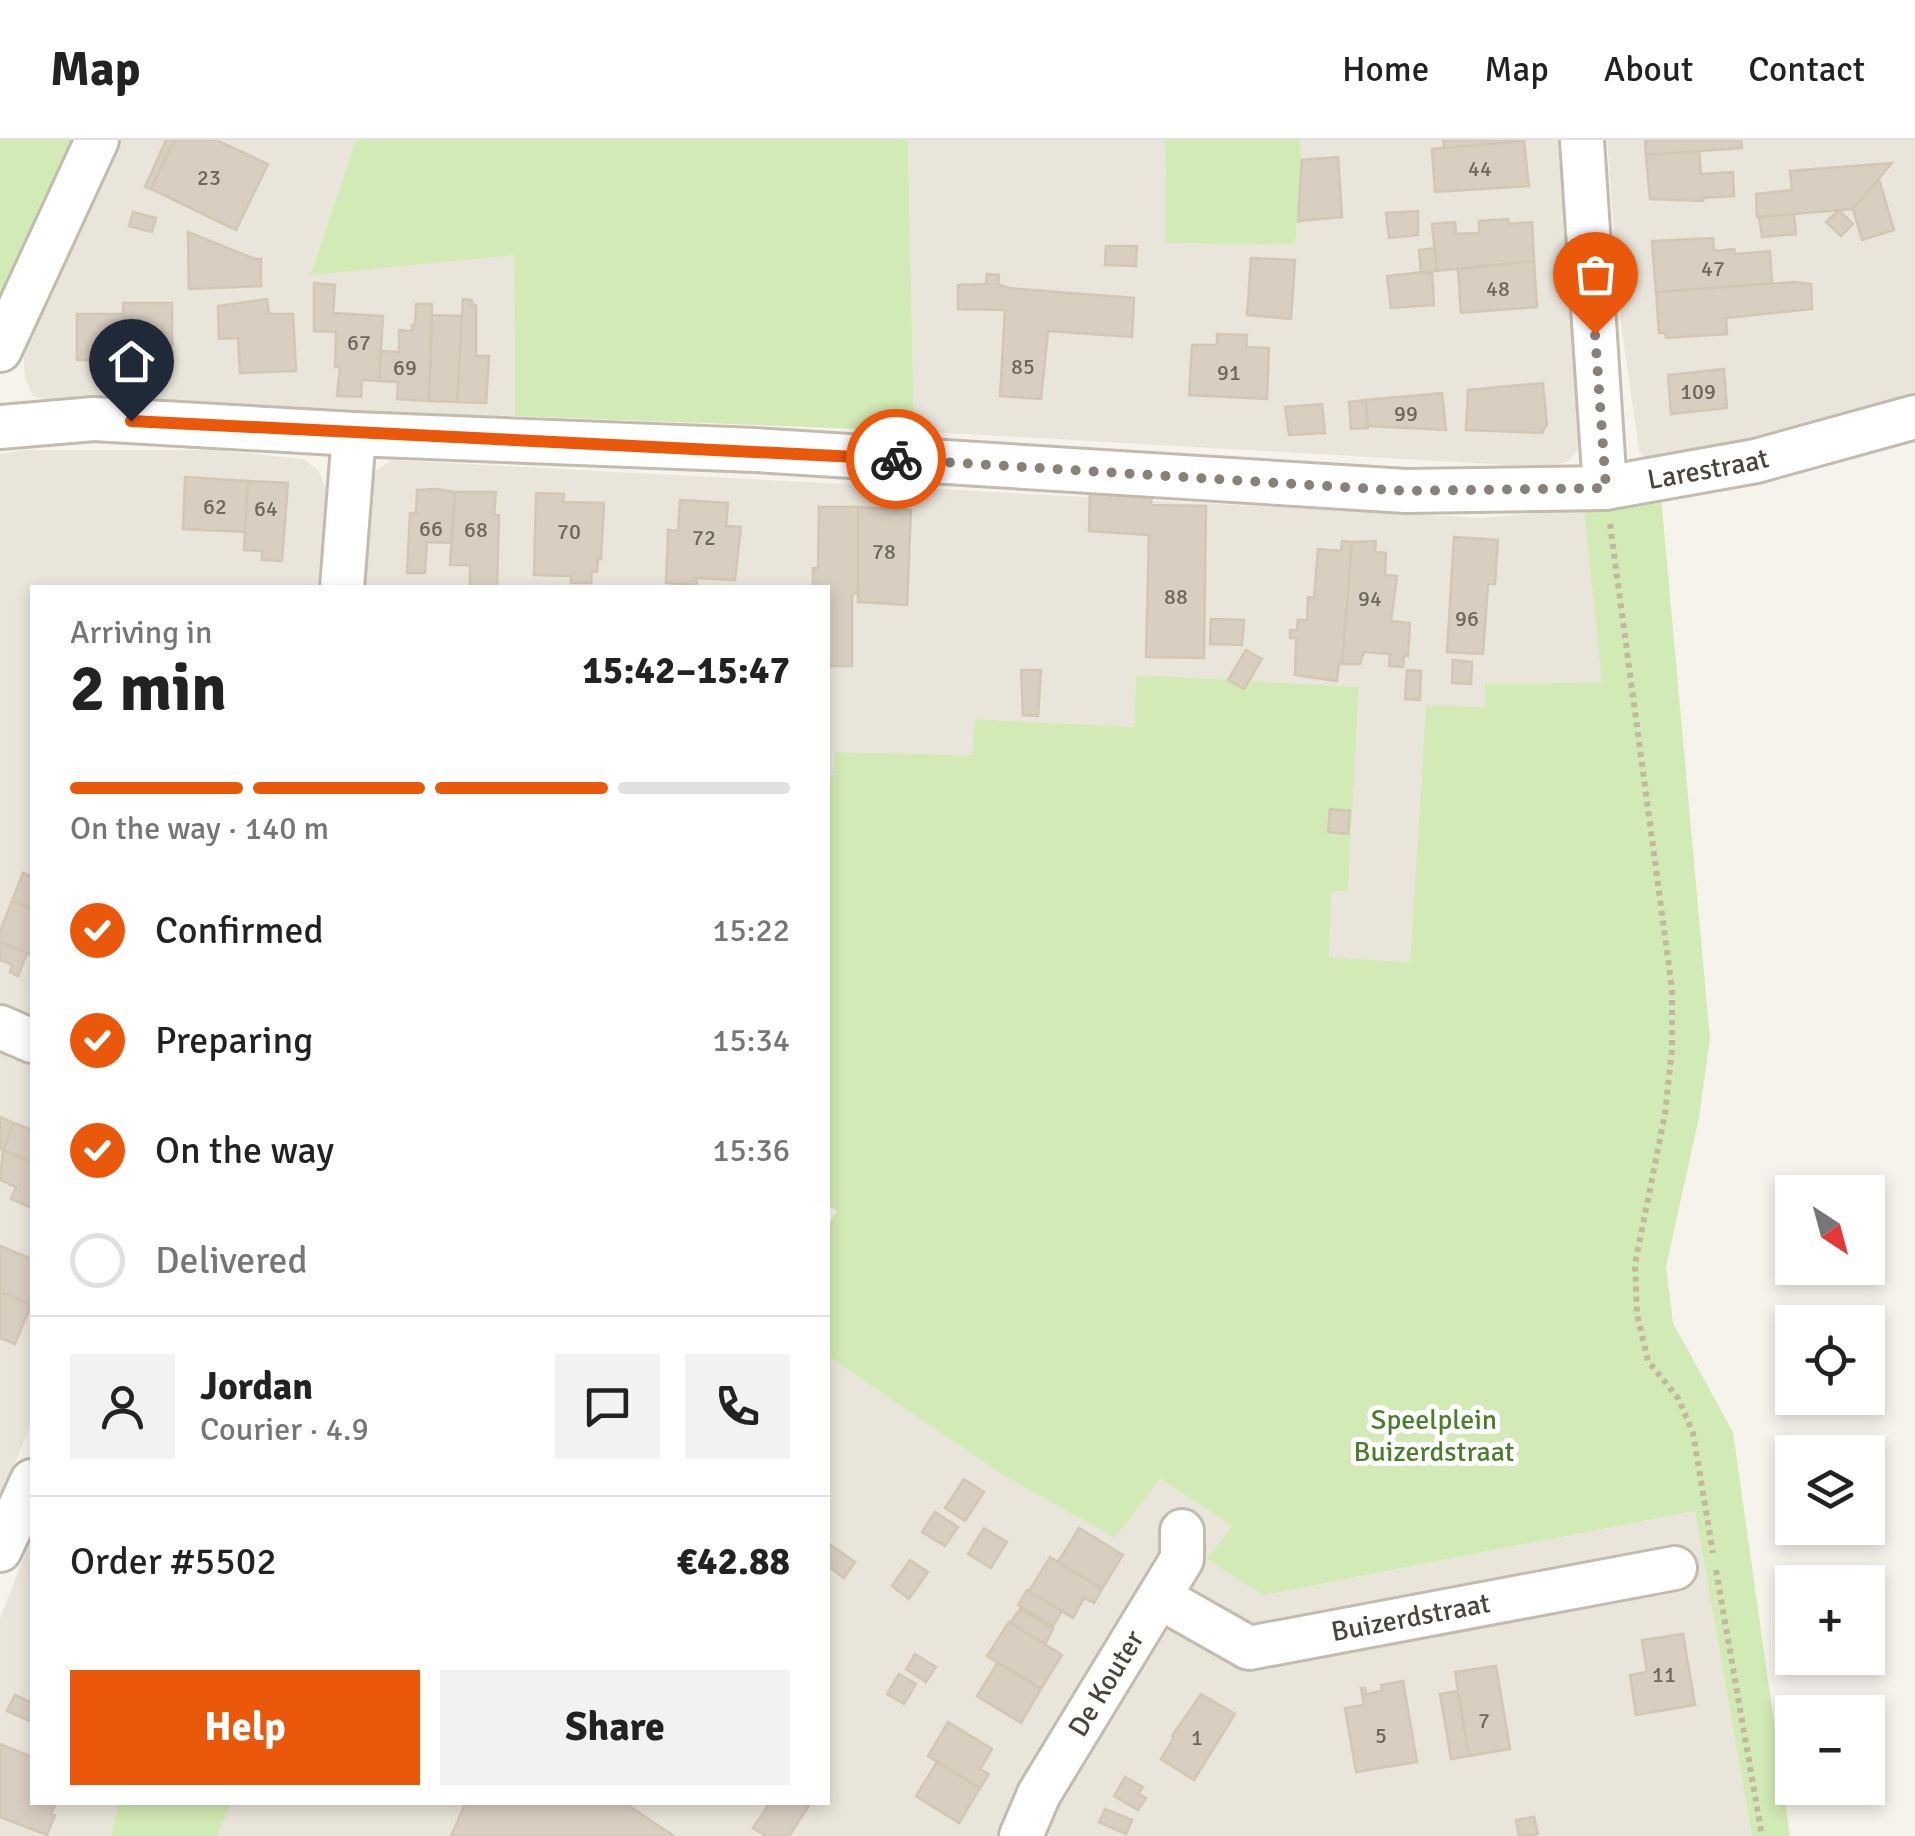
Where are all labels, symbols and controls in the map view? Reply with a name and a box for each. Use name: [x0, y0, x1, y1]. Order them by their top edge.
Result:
text: Map: [50, 40, 140, 99]
text: Home: [1342, 48, 1429, 91]
text: Map: [1484, 48, 1549, 91]
text: About: [1604, 48, 1693, 91]
text: Contact: [1748, 48, 1865, 91]
house number: 44: [1468, 155, 1492, 182]
house number: 23: [197, 164, 221, 191]
pin: [1553, 232, 1638, 335]
icon: bag: [1568, 247, 1623, 302]
house number: 47: [1701, 255, 1725, 282]
house number: 48: [1486, 275, 1510, 302]
pin: [89, 319, 174, 422]
house number: 67: [347, 329, 371, 356]
icon: home: [104, 334, 159, 389]
house number: 85: [1011, 353, 1035, 380]
house number: 69: [393, 354, 417, 381]
house number: 91: [1217, 359, 1241, 386]
house number: 109: [1680, 378, 1716, 405]
house number: 99: [1394, 400, 1418, 427]
courier: [846, 409, 946, 509]
icon: bike: [869, 432, 924, 487]
street label: Larestraat: [1645, 441, 1773, 497]
house number: 62: [203, 493, 227, 520]
house number: 64: [254, 495, 278, 522]
house number: 66: [419, 515, 443, 542]
house number: 68: [464, 516, 488, 543]
house number: 70: [557, 518, 581, 545]
house number: 72: [692, 524, 716, 551]
house number: 78: [872, 538, 896, 565]
house number: 88: [1164, 583, 1188, 610]
house number: 94: [1358, 585, 1382, 612]
house number: 96: [1455, 605, 1479, 632]
text: Arriving in: [70, 613, 212, 652]
text: 15:42–15:47: [582, 647, 790, 694]
text: 2 min: [70, 649, 227, 729]
text: On the way · 140 m: [70, 809, 329, 848]
icon: check: [70, 903, 125, 958]
text: Confirmed: [155, 907, 324, 954]
text: 15:22: [712, 911, 790, 950]
icon: check: [70, 1013, 125, 1068]
text: Preparing: [155, 1017, 313, 1064]
text: 15:34: [712, 1021, 790, 1060]
icon: check: [70, 1123, 125, 1178]
text: On the way: [155, 1127, 334, 1174]
text: 15:36: [712, 1131, 790, 1170]
north arrow: [1775, 1175, 1885, 1285]
map controls: [1775, 1175, 1885, 1805]
text: Delivered: [155, 1237, 308, 1284]
button: locate: [1775, 1305, 1885, 1415]
button: person: [70, 1354, 175, 1459]
button: chat: [555, 1354, 660, 1459]
button: phone: [685, 1354, 790, 1459]
text: Jordan: [200, 1363, 313, 1410]
park label: Speelplein Buizerdstraat: [1354, 1403, 1515, 1469]
text: Courier · 4.9: [200, 1410, 369, 1449]
button: layers: [1775, 1435, 1885, 1545]
text: Order #5502: [70, 1538, 277, 1585]
text: €42.88: [677, 1538, 790, 1585]
button: +: [1775, 1565, 1885, 1675]
street label: Buizerdstraat: [1329, 1586, 1493, 1649]
street label: De Kouter: [1061, 1624, 1152, 1743]
house number: 11: [1652, 1661, 1676, 1688]
button: Help: [70, 1670, 420, 1785]
button: Share: [440, 1670, 790, 1785]
button: −: [1775, 1695, 1885, 1805]
house number: 7: [1478, 1707, 1490, 1734]
house number: 5: [1375, 1722, 1387, 1749]
house number: 1: [1191, 1724, 1203, 1751]

